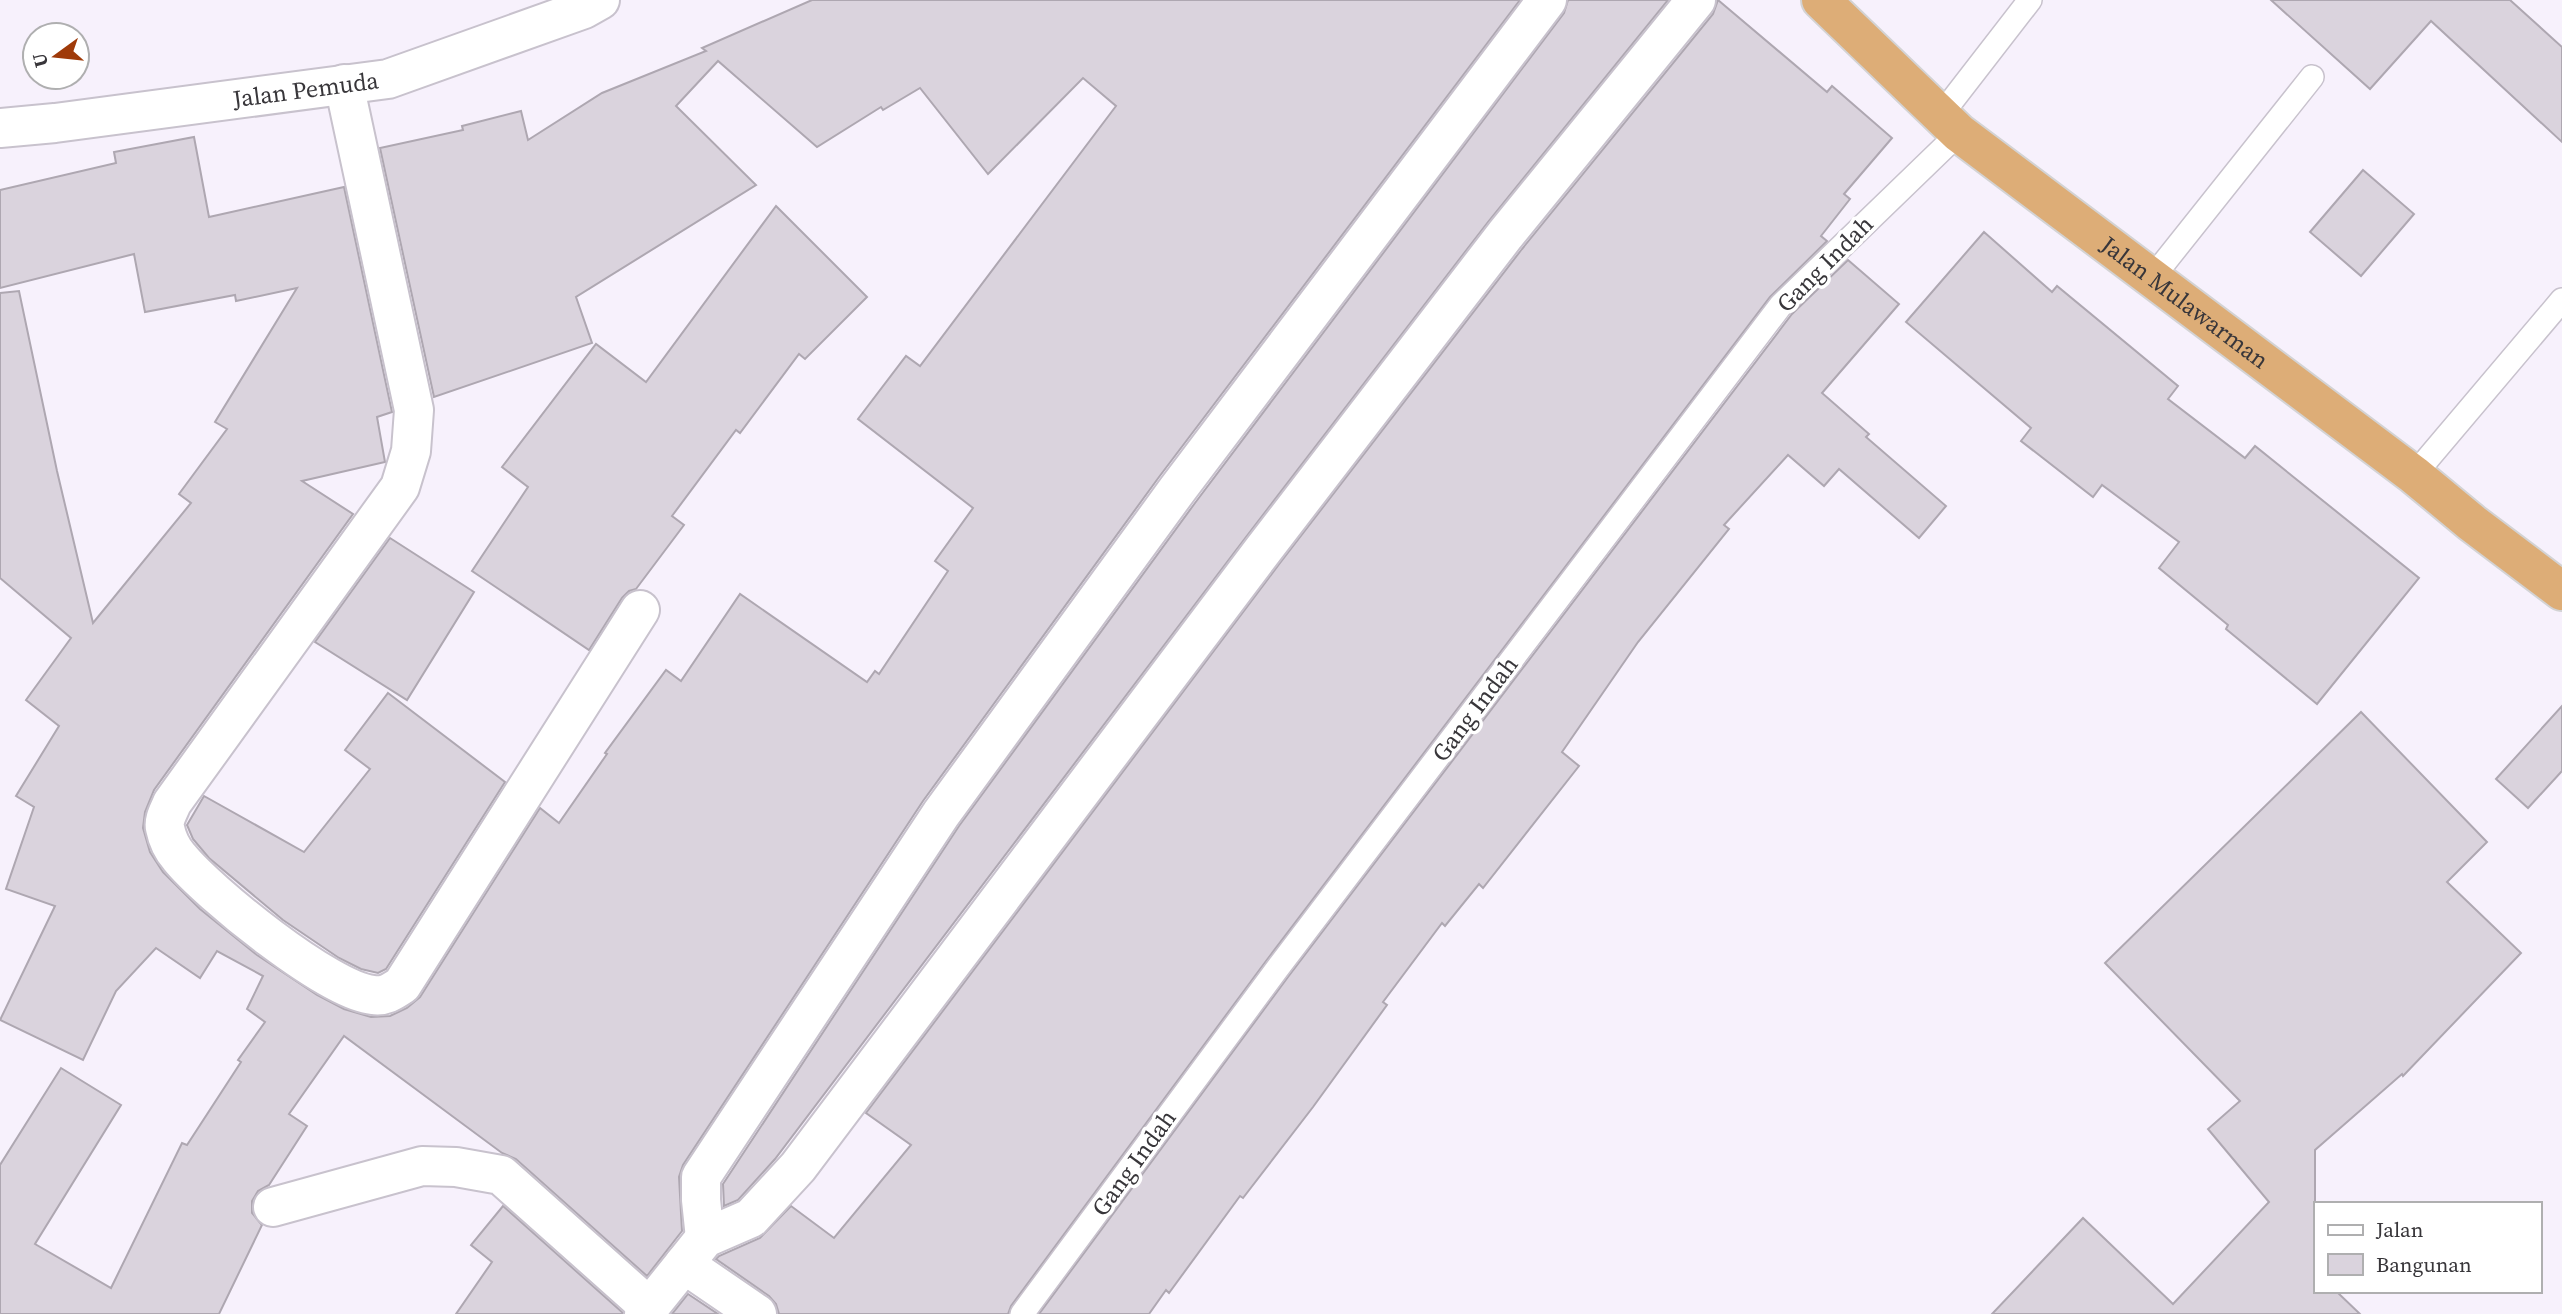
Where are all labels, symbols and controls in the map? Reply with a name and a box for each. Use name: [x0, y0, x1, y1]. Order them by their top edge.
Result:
north arrow: [21, 21, 91, 91]
text: U: [25, 50, 54, 70]
street label: Jalan Pemuda: [230, 63, 381, 115]
street label: Gang Indah: [1769, 208, 1880, 319]
street label: Jalan Mulawarman: [2094, 228, 2276, 376]
street label: Gang Indah: [1424, 649, 1525, 768]
street label: Gang Indah: [1084, 1103, 1184, 1223]
legend: [2314, 1202, 2541, 1293]
text: Jalan: [2375, 1215, 2424, 1244]
text: Bangunan: [2376, 1250, 2472, 1279]

